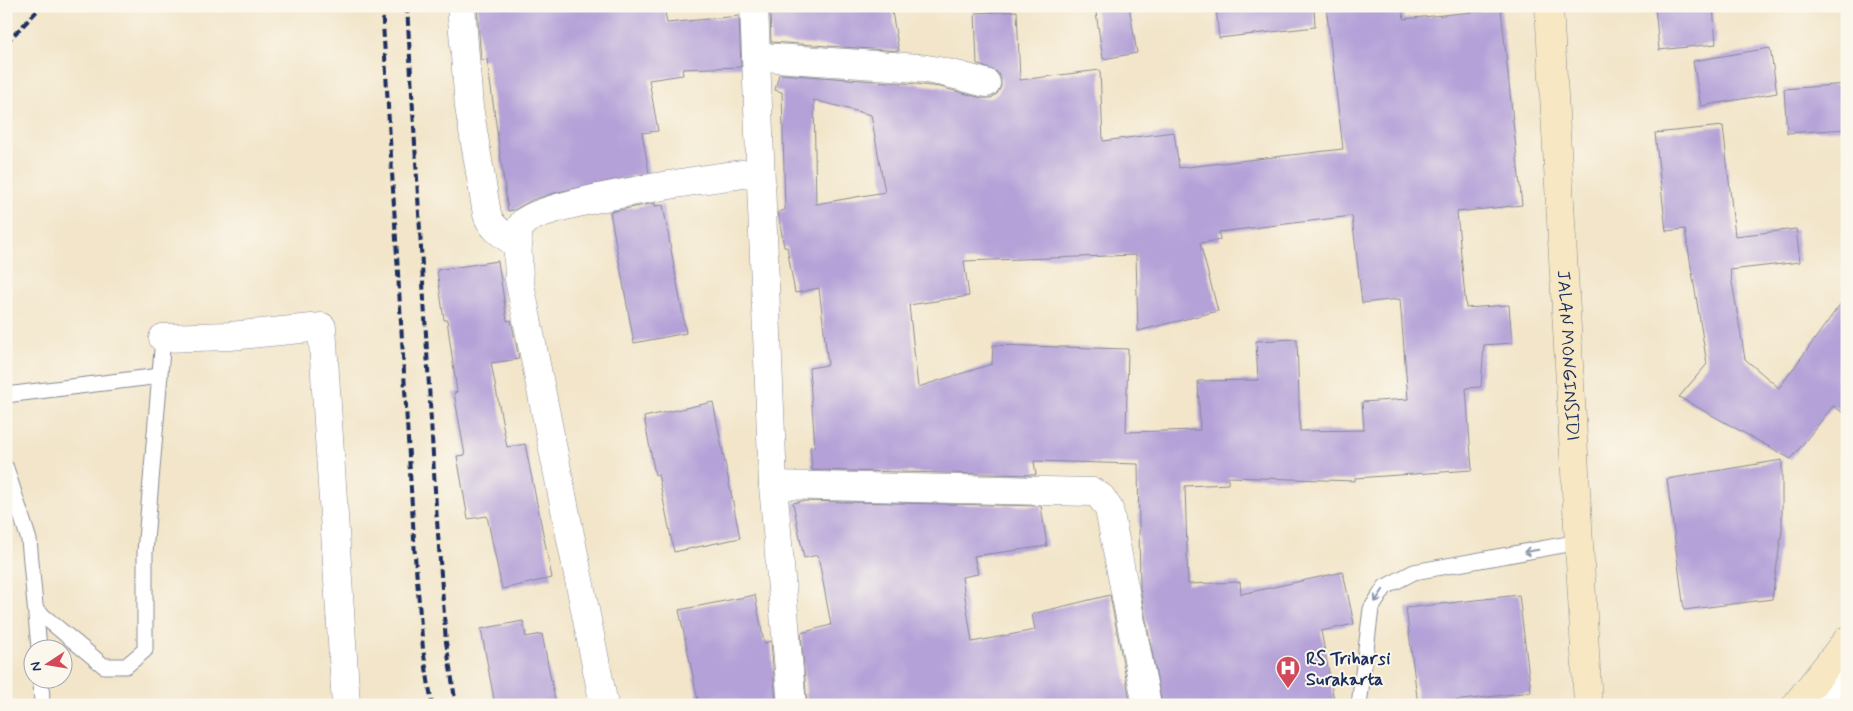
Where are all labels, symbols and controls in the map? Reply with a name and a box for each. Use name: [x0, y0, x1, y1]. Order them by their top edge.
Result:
street label: JALAN MONGINSIDI: [1551, 270, 1584, 441]
one-way arrow: [1523, 546, 1539, 556]
one-way arrow: [1374, 589, 1384, 603]
north arrow: [22, 638, 72, 688]
place label: RS Triharsi Surakarta: [1306, 647, 1390, 692]
hospital icon: RS Triharsi Surakarta: [1275, 655, 1301, 689]
text: N: [26, 660, 46, 673]

